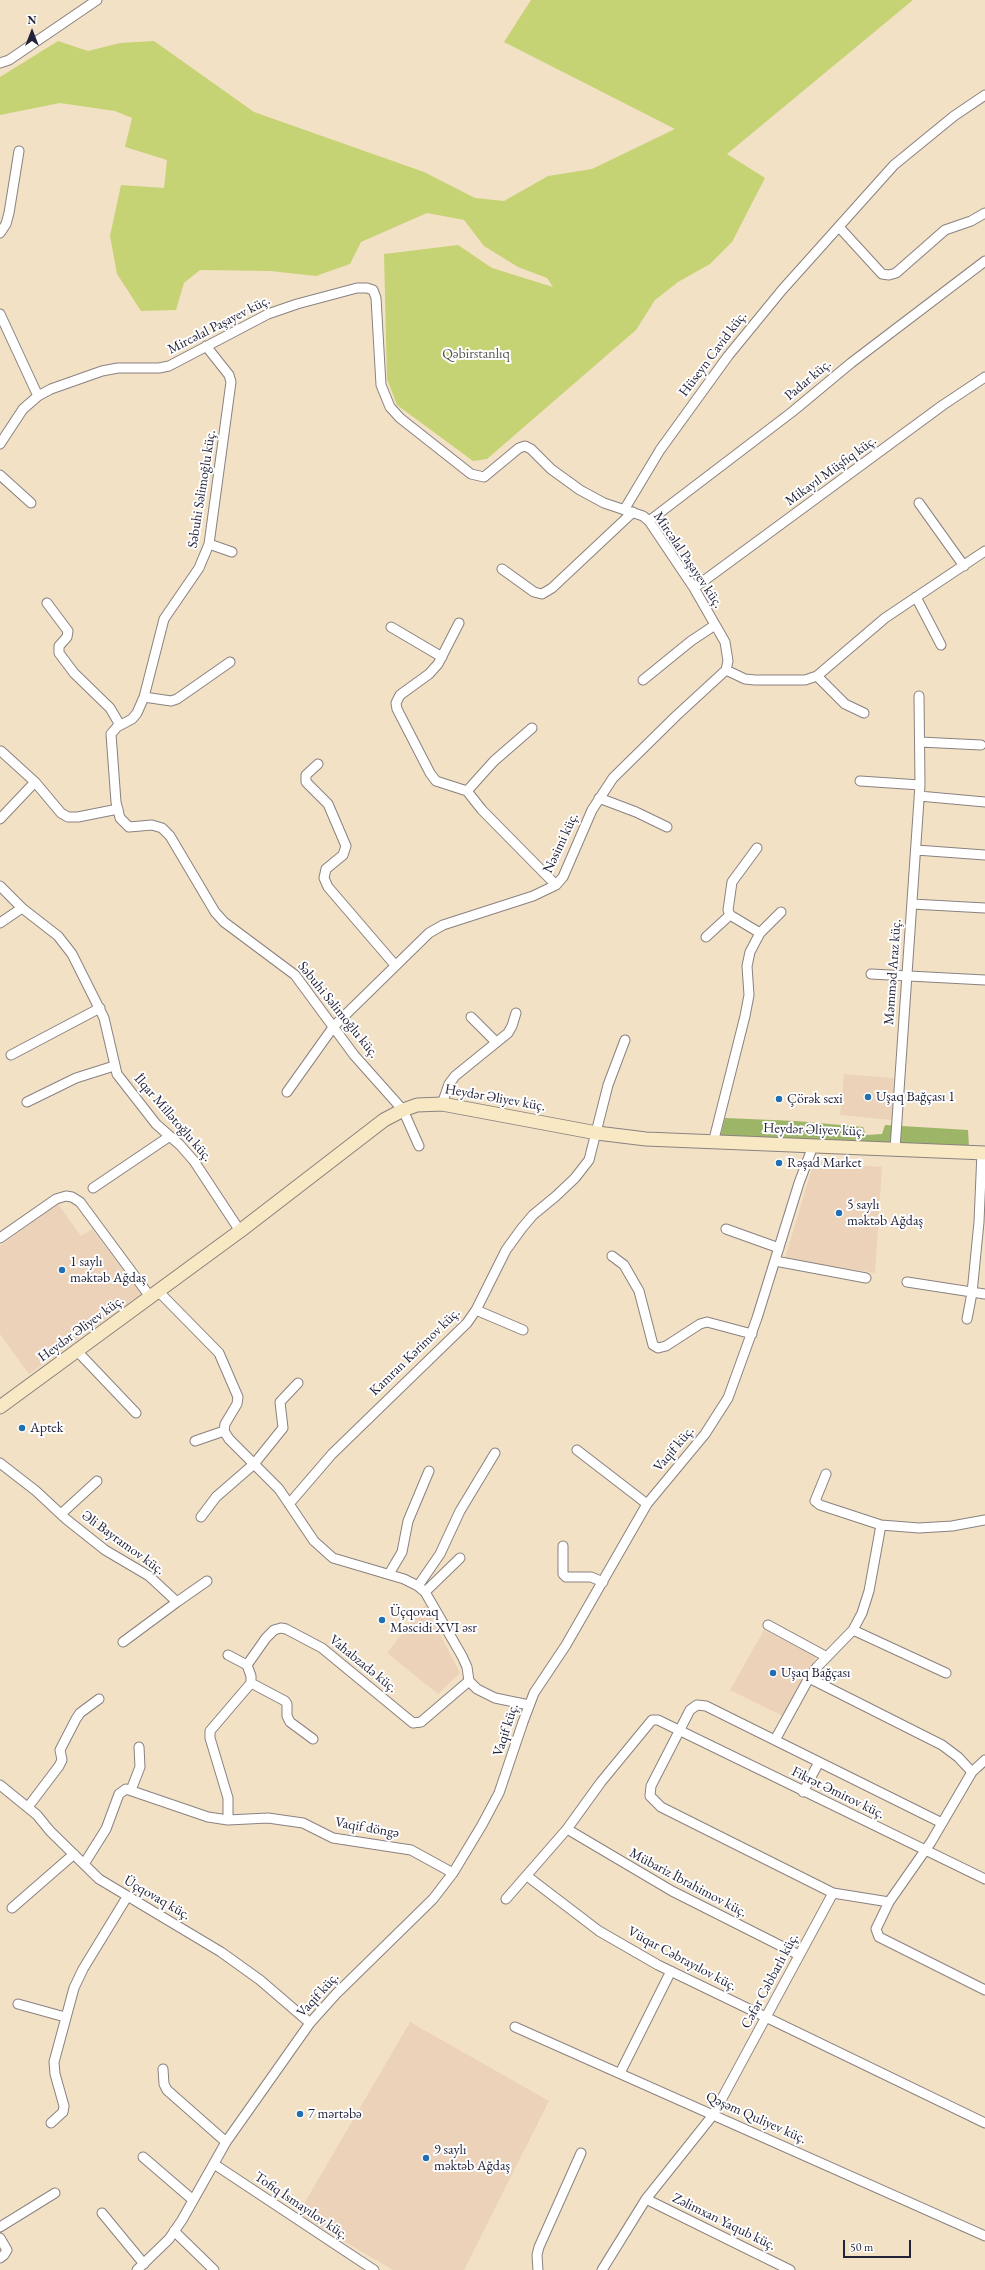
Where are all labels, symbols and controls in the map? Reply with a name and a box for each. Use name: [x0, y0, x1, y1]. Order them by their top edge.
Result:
north arrow: [12, 12, 52, 52]
text: N: [28, 13, 36, 27]
street label: Mircəlal Paşayev küç.: [165, 292, 273, 358]
street label: Hüseyn Cavid küç.: [675, 308, 751, 400]
park label: Qəbirstanlıq: [442, 346, 510, 362]
street label: Padar küç.: [781, 356, 835, 404]
street label: Səbuhi Səlimoğlu küç.: [184, 429, 220, 549]
street label: Mikayıl Müşfiq küç.: [782, 432, 880, 510]
street label: Mircəlal Paşayev küç.: [650, 509, 726, 611]
street label: Nəsimi küç.: [540, 810, 582, 876]
street label: Məmməd Araz küç.: [881, 918, 905, 1026]
street label: Səbuhi Səlimoğlu küç.: [294, 958, 382, 1062]
street label: İlqar Millətoğlu küç.: [130, 1071, 216, 1165]
street label: Heydər Əliyev küç.: [443, 1081, 547, 1115]
place label: Uşaq Bağçası 1: [876, 1089, 955, 1105]
place label: Çörək sexi: [787, 1091, 843, 1107]
marker: Uşaq Bağçası 1: [863, 1092, 873, 1102]
marker: Çörək sexi: [774, 1094, 784, 1104]
street label: Heydər Əliyev küç.: [763, 1120, 865, 1140]
place label: Rəşad Market: [787, 1155, 862, 1171]
marker: Rəşad Market: [774, 1158, 784, 1168]
place label: 5 saylı məktəb Ağdaş: [847, 1197, 923, 1230]
marker: 5 saylı məktəb Ağdaş: [834, 1208, 844, 1218]
place label: 1 saylı məktəb Ağdaş: [70, 1254, 146, 1286]
marker: 1 saylı məktəb Ağdaş: [57, 1265, 67, 1275]
street label: Heydər Əliyev küç.: [35, 1292, 127, 1366]
street label: Kamran Kərimov küç.: [366, 1305, 464, 1399]
place label: Aptek: [30, 1420, 63, 1436]
marker: Aptek: [17, 1423, 27, 1433]
street label: Vaqif küç.: [650, 1423, 698, 1475]
street label: Əli Bayramov küç.: [78, 1507, 168, 1579]
place label: Üçqovaq Məscidi XVI əsr: [390, 1604, 477, 1636]
marker: Üçqovaq Məscidi XVI əsr: [377, 1615, 387, 1625]
street label: Vahabzadə küç.: [326, 1631, 400, 1697]
place label: Uşaq Bağçası: [781, 1665, 850, 1681]
marker: Uşaq Bağçası: [768, 1668, 778, 1678]
street label: Vaqif küç.: [490, 1702, 522, 1758]
street label: Fikrət Əmirov küç.: [789, 1763, 887, 1823]
street label: Vaqif döngə: [334, 1814, 400, 1842]
street label: Mübariz İbrahimov küç.: [626, 1845, 750, 1921]
street label: Üçqovaq küç.: [121, 1872, 193, 1924]
street label: Vüqar Cəbrayılov küç.: [624, 1923, 740, 1995]
street label: Cəfər Cəbbarlı küç.: [738, 1930, 802, 2032]
street label: Vaqif küç.: [294, 1969, 342, 2021]
street label: Qəşəm Quliyev küç.: [703, 2088, 809, 2148]
place label: 7 mərtəbə: [308, 2106, 362, 2122]
marker: 7 mərtəbə: [295, 2109, 305, 2119]
place label: 9 saylı məktəb Ağdaş: [434, 2142, 510, 2174]
marker: 9 saylı məktəb Ağdaş: [421, 2153, 431, 2163]
street label: Tofiq İsmayılov küç.: [251, 2168, 351, 2244]
street label: Zəlimxan Yaqub küç.: [670, 2190, 778, 2254]
scale bar: [845, 2232, 913, 2258]
text: 50 m: [850, 2239, 873, 2255]

